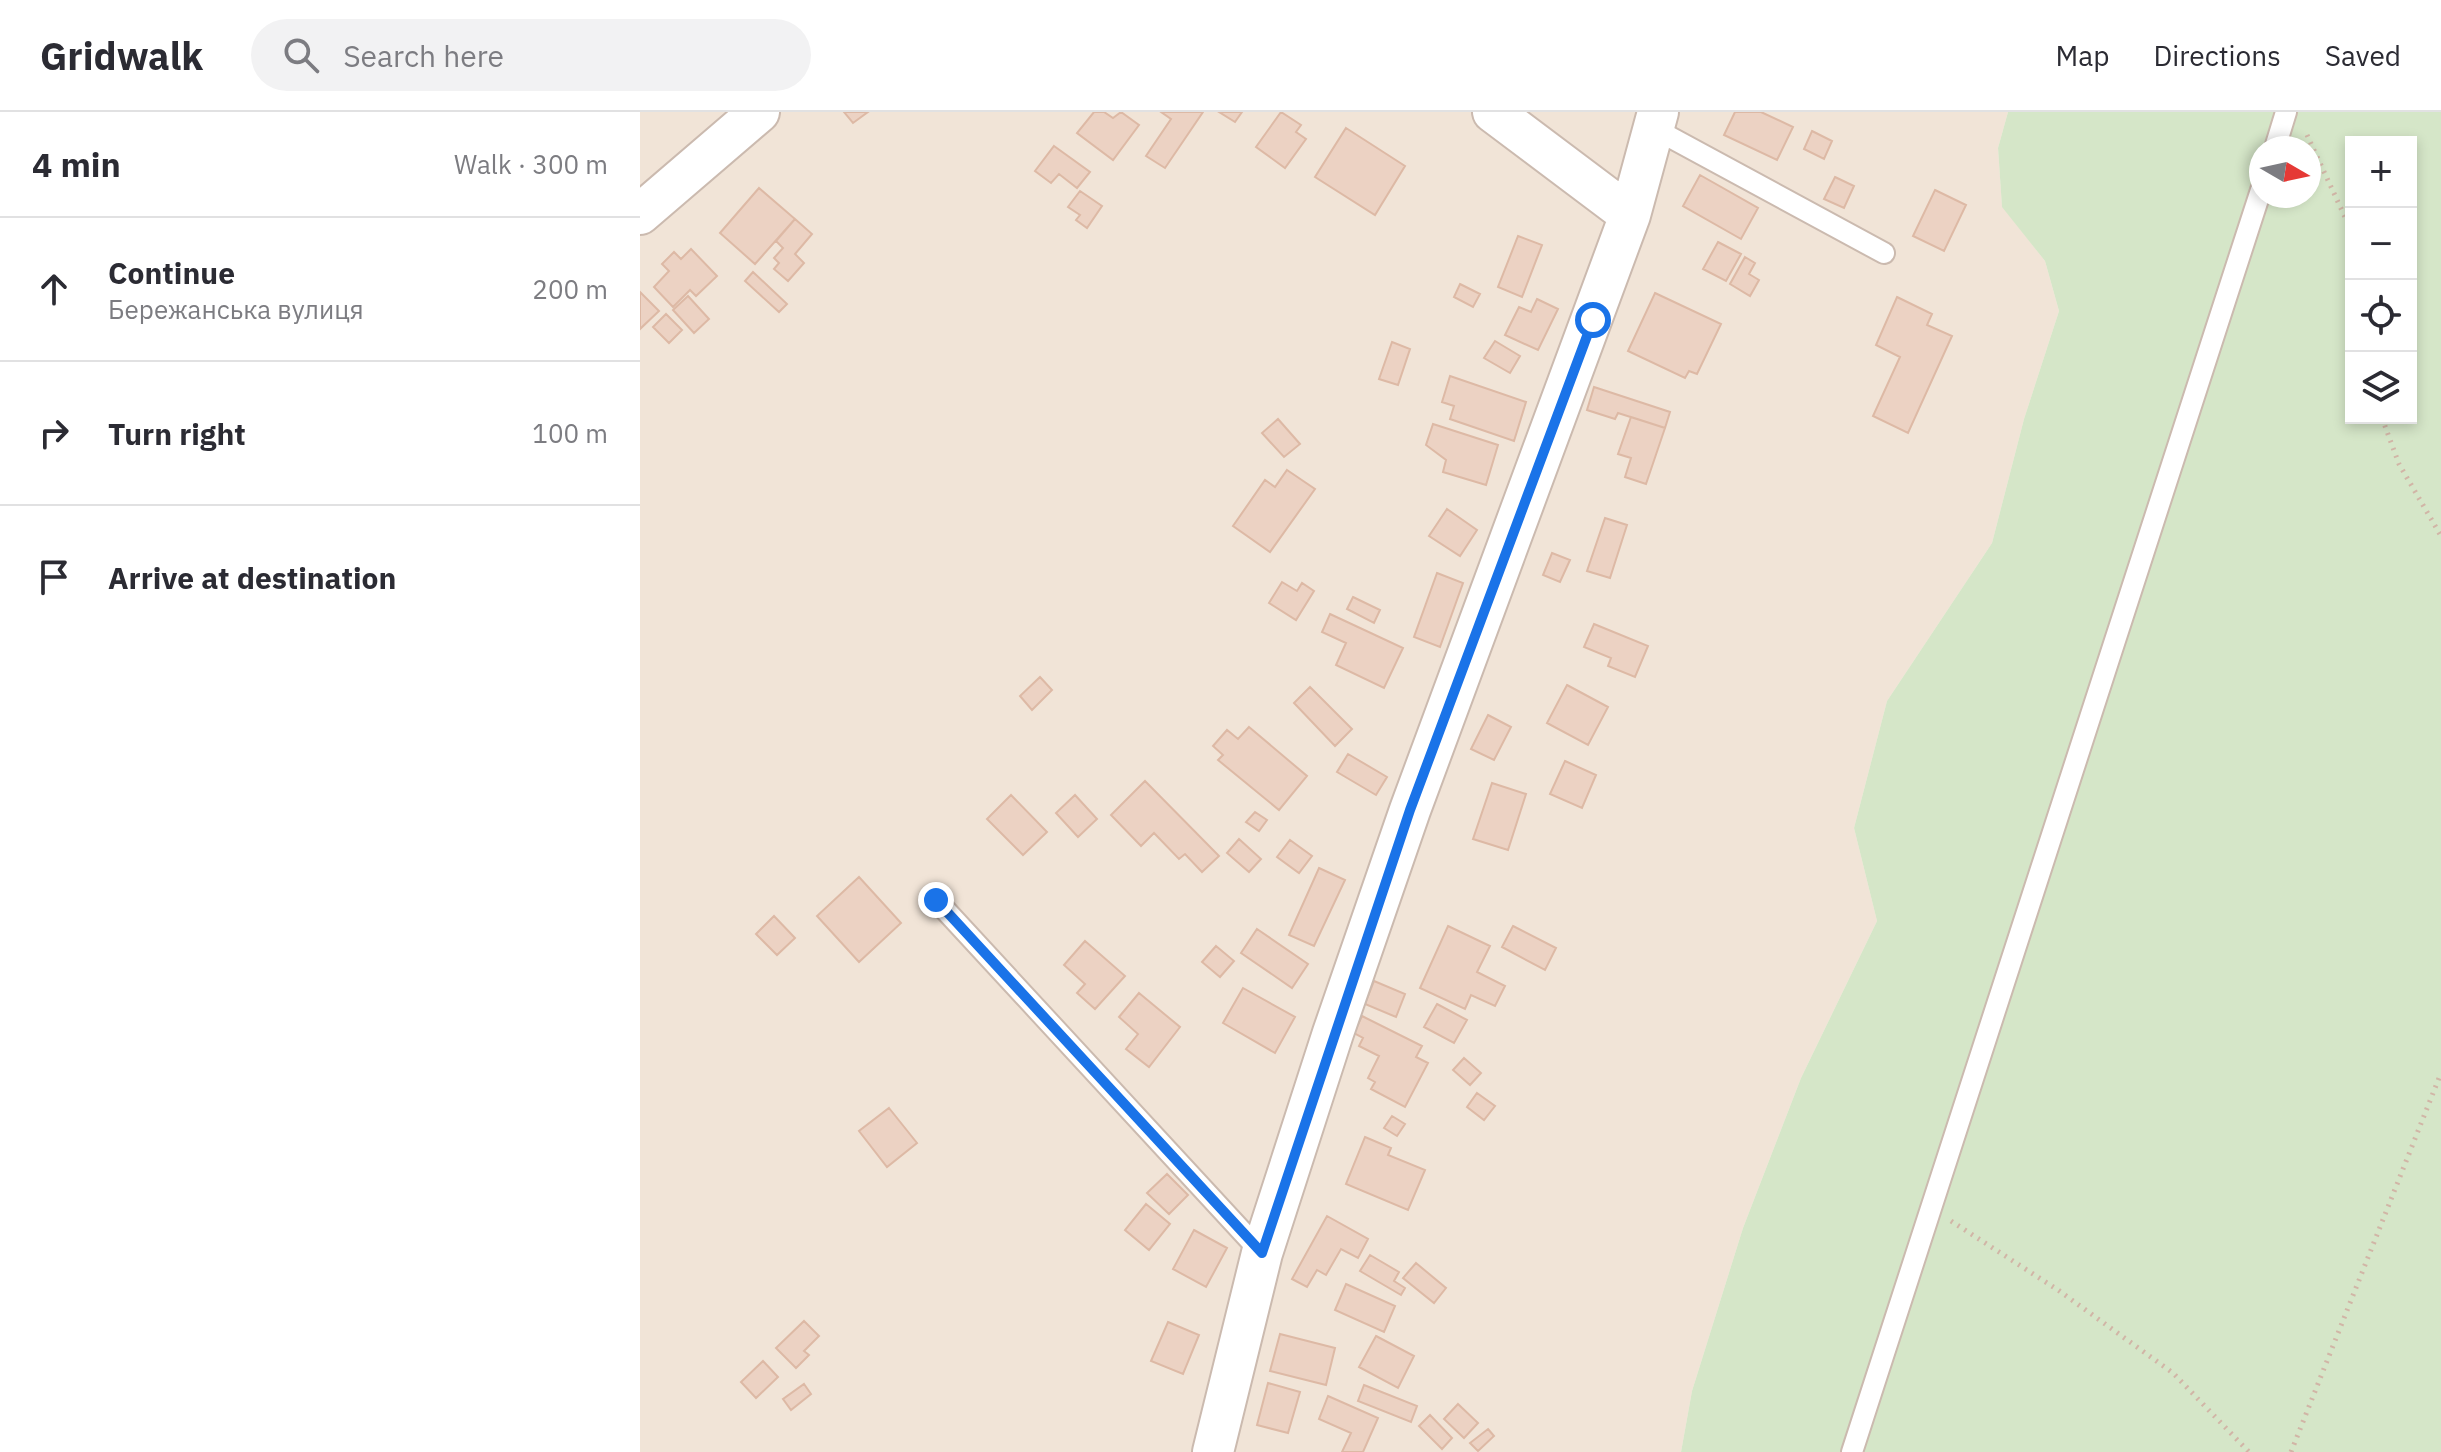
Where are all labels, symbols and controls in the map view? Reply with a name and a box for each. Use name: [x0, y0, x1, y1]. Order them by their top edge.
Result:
search box: [251, 19, 811, 91]
text: Gridwalk: [40, 31, 203, 80]
icon: search: [279, 33, 323, 77]
text: Search here: [343, 36, 504, 75]
text: Map: [2055, 37, 2109, 74]
text: Directions: [2153, 37, 2281, 74]
text: Saved: [2325, 37, 2401, 74]
north arrow: [2249, 136, 2321, 208]
map controls: [2345, 136, 2417, 424]
button: +: [2345, 136, 2417, 208]
text: 4 min: [32, 142, 121, 186]
text: Walk · 300 m: [454, 147, 608, 181]
button: −: [2345, 208, 2417, 280]
text: Continue: [108, 253, 235, 292]
icon: ahead: [32, 267, 76, 311]
text: 200 m: [532, 272, 608, 306]
button: locate: [2345, 280, 2417, 352]
text: Бережанська вулиця: [108, 292, 364, 326]
route start: [1575, 302, 1611, 338]
button: layers: [2345, 352, 2417, 424]
icon: right: [32, 411, 76, 455]
text: Turn right: [108, 414, 246, 453]
text: 100 m: [532, 416, 608, 450]
icon: arrive: [32, 555, 76, 599]
text: Arrive at destination: [108, 558, 396, 597]
route end: [918, 882, 954, 918]

